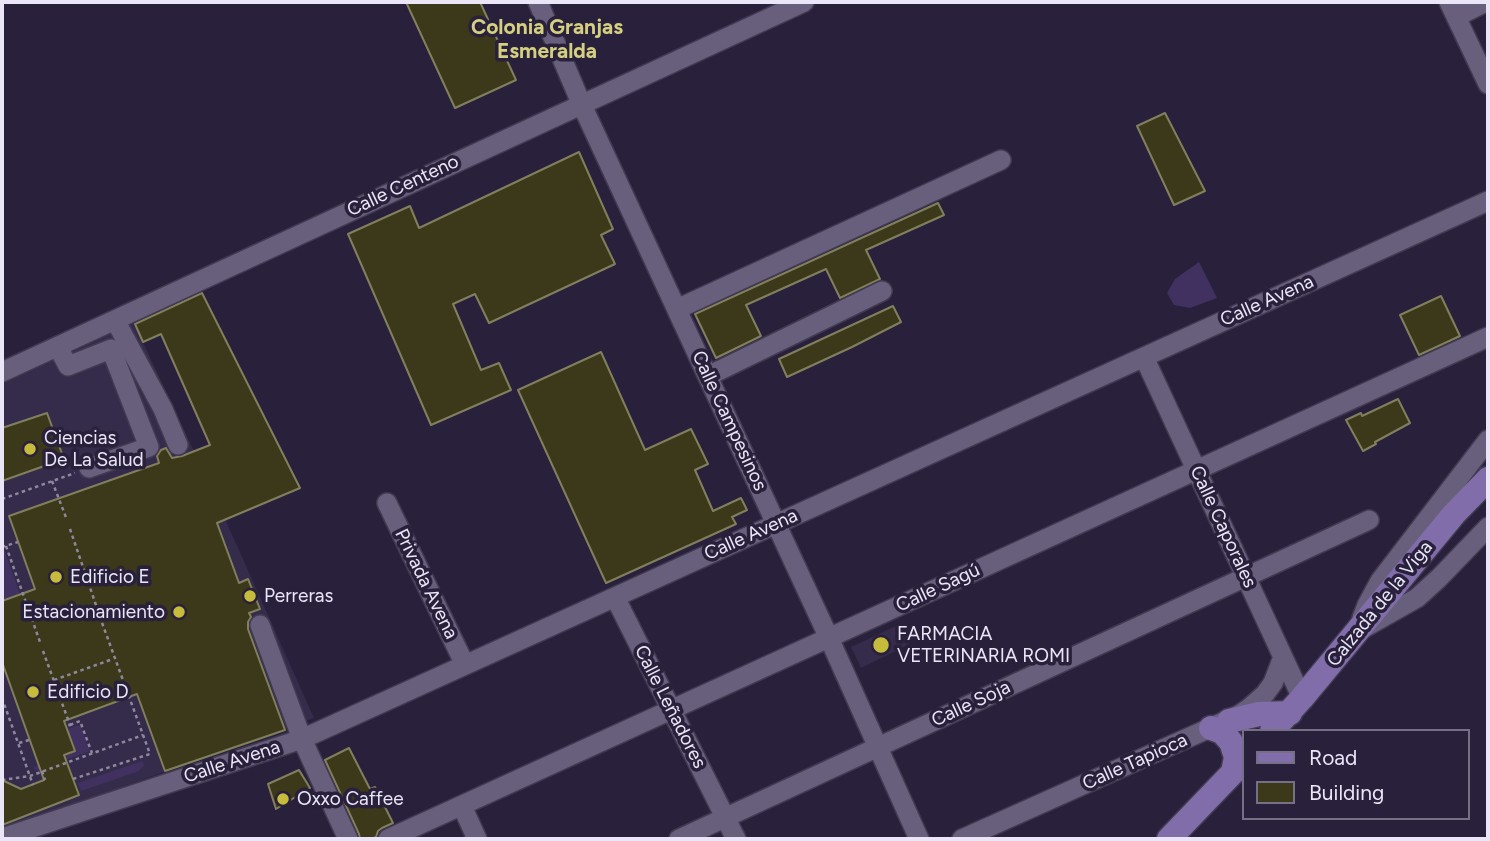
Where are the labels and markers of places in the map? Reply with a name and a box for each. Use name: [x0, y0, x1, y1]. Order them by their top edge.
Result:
place label: Ciencias De La Salud: [44, 427, 144, 471]
marker: Ciencias De La Salud: [22, 441, 38, 457]
place label: Edificio E: [70, 566, 150, 588]
marker: Edificio E: [48, 569, 64, 585]
place label: Perreras: [264, 585, 333, 607]
marker: Perreras: [242, 588, 258, 604]
place label: Estacionamiento: [22, 601, 165, 623]
marker: Estacionamiento: [171, 604, 187, 620]
place label: FARMACIA VETERINARIA ROMI: [897, 623, 1070, 667]
marker: FARMACIA VETERINARIA ROMI: [871, 635, 891, 655]
place label: Edificio D: [47, 681, 129, 703]
marker: Edificio D: [25, 684, 41, 700]
place label: Oxxo Caffee: [297, 788, 404, 810]
marker: Oxxo Caffee: [275, 791, 291, 807]

